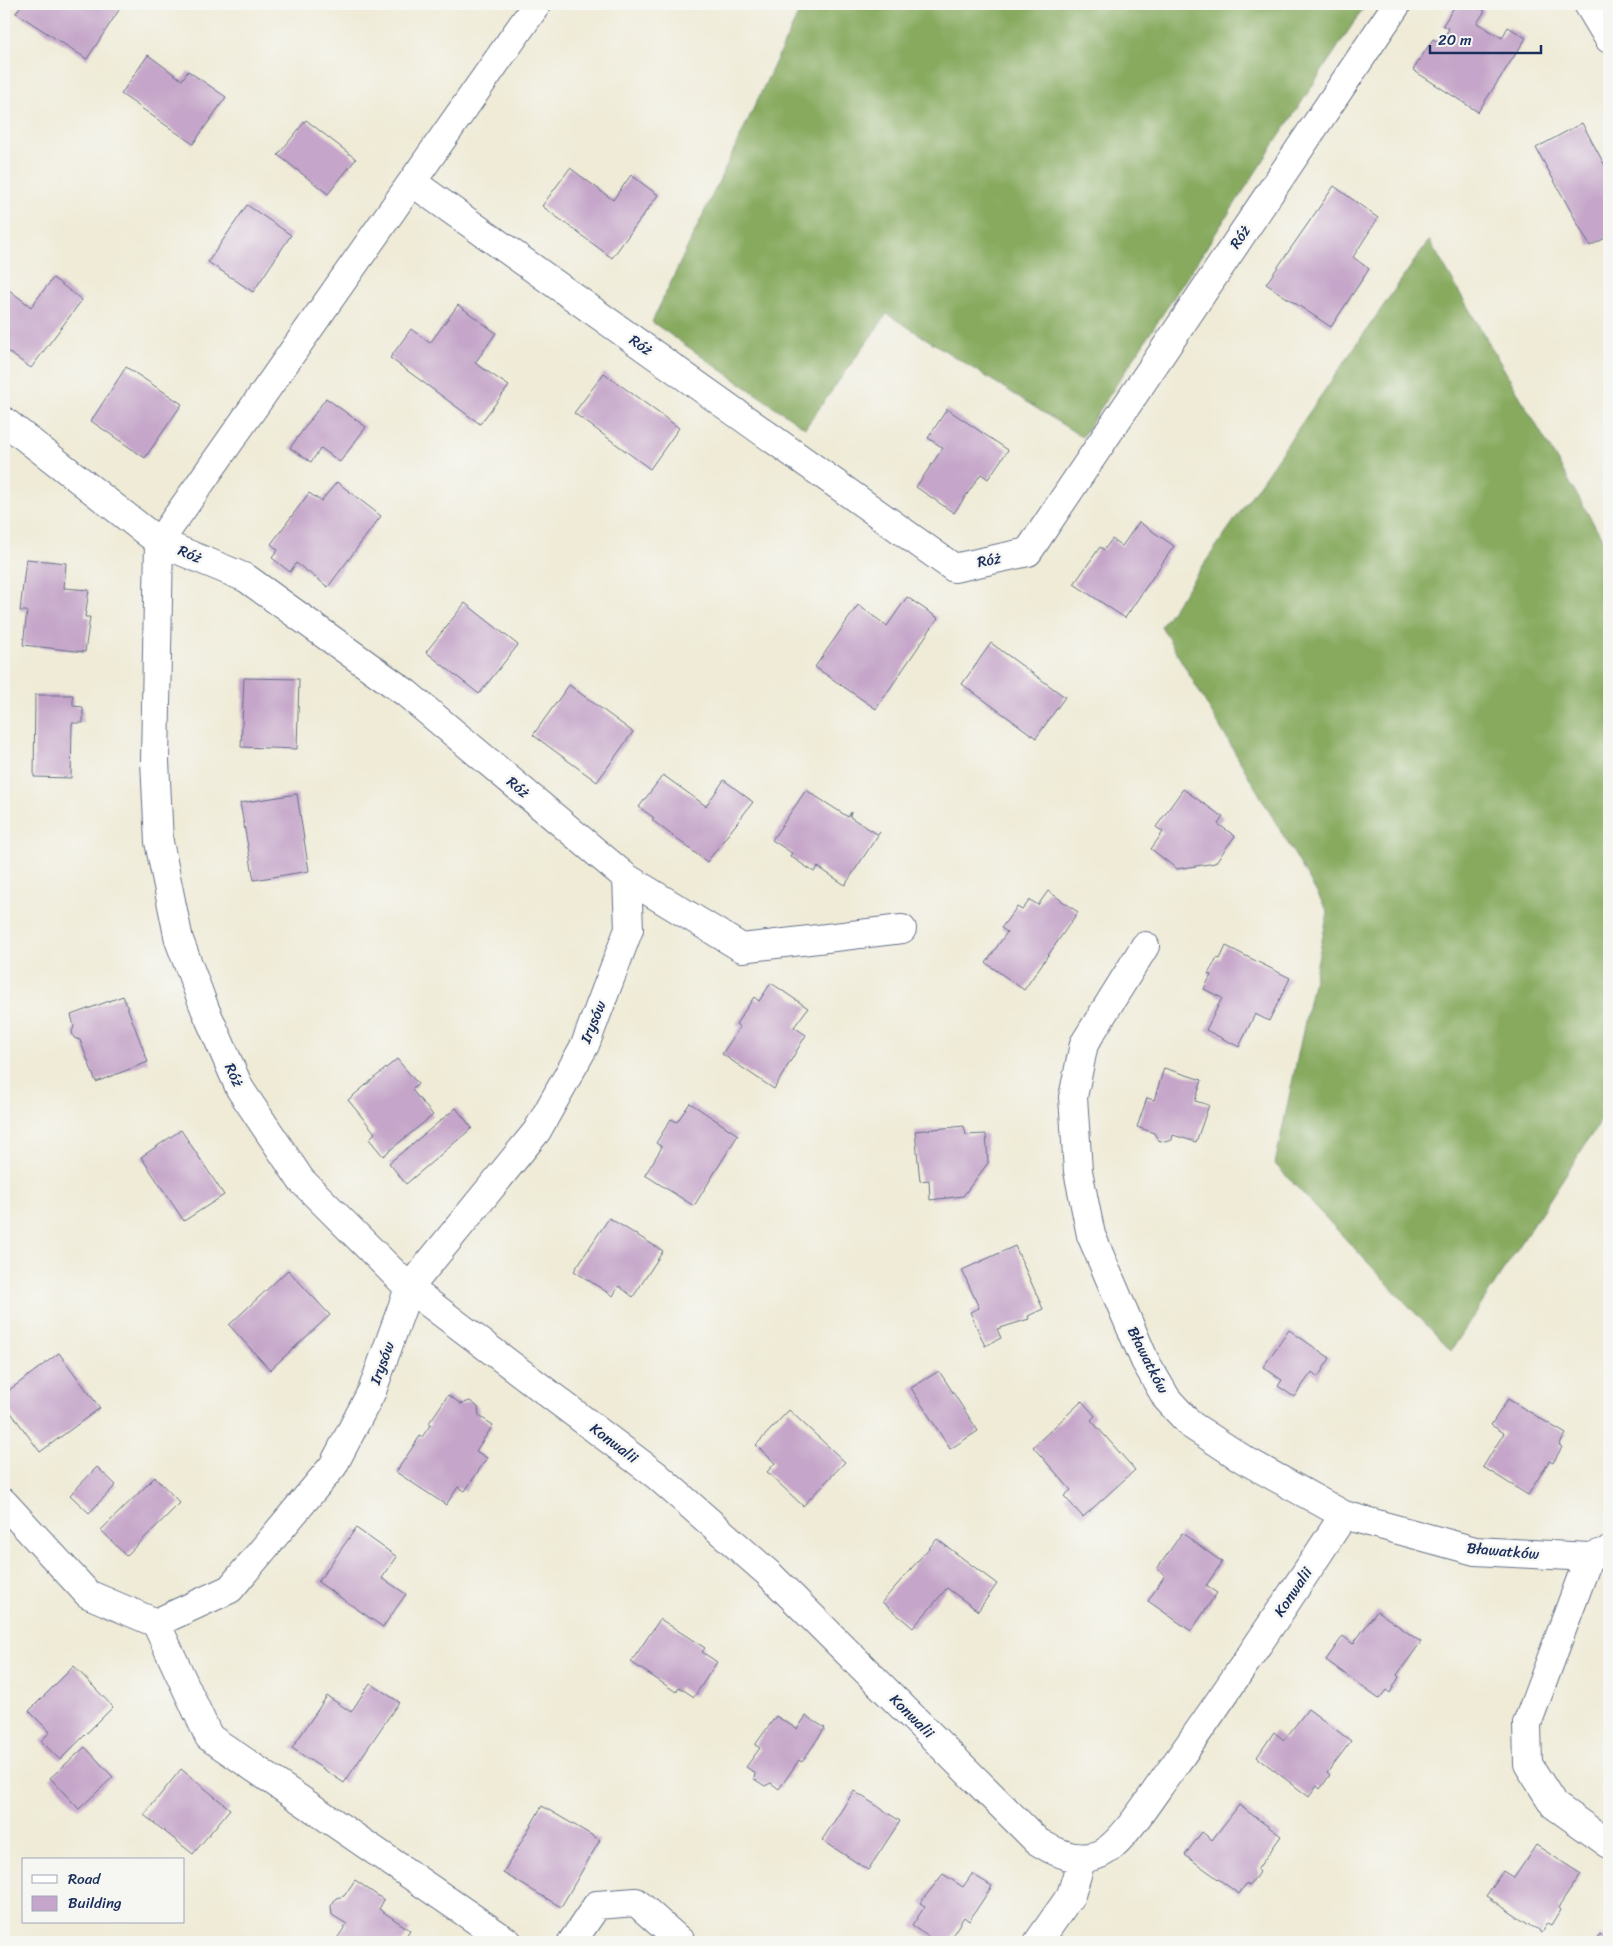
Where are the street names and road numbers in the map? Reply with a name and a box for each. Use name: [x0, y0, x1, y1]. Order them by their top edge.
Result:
street label: Róż: [1223, 219, 1258, 254]
street label: Róż: [624, 328, 659, 363]
street label: Róż: [174, 537, 207, 571]
street label: Róż: [975, 545, 1004, 575]
street label: Róż: [501, 769, 536, 805]
street label: Irysów: [572, 996, 614, 1048]
street label: Róż: [217, 1059, 251, 1092]
street label: Bławatków: [1120, 1322, 1176, 1399]
street label: Irysów: [362, 1337, 402, 1389]
street label: Konwalii: [584, 1416, 645, 1471]
street label: Bławatków: [1466, 1535, 1541, 1567]
street label: Konwalii: [1267, 1561, 1320, 1622]
street label: Konwalii: [883, 1687, 941, 1745]

